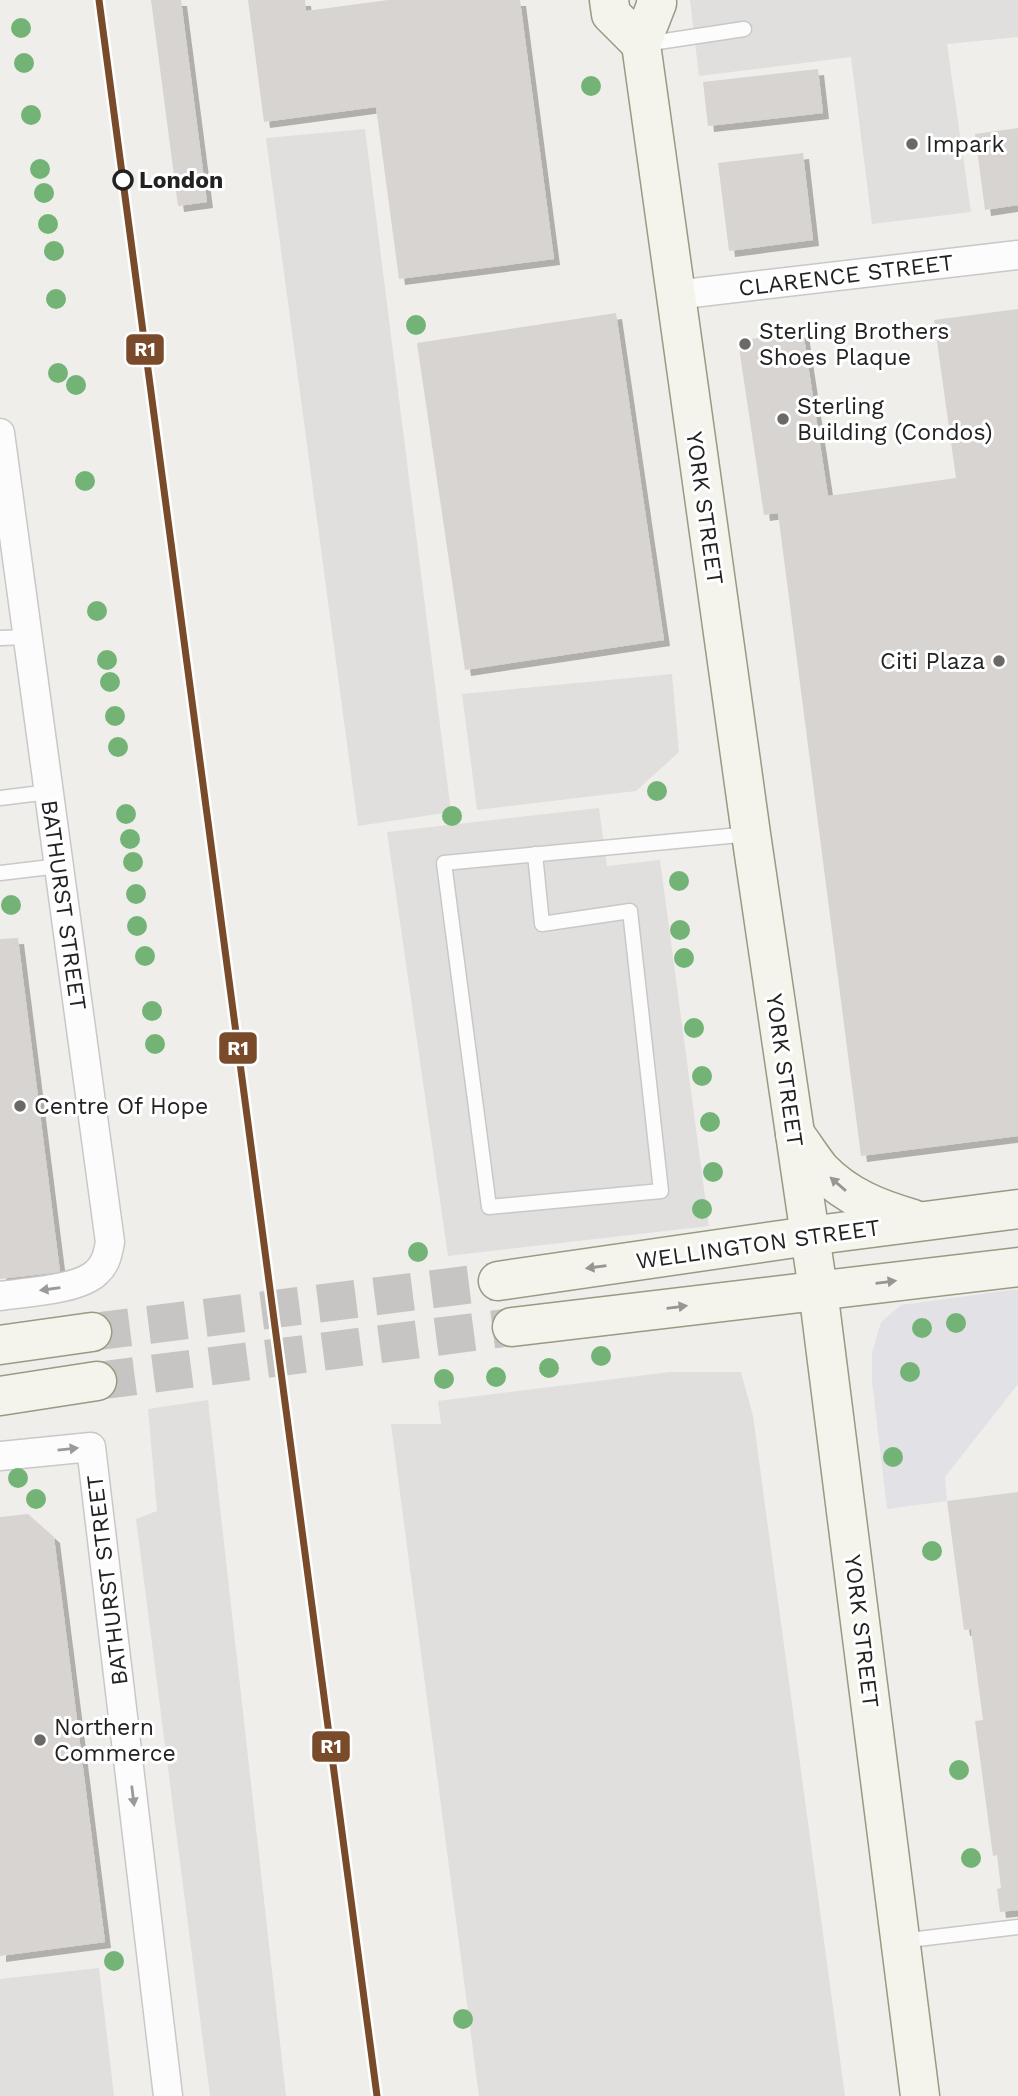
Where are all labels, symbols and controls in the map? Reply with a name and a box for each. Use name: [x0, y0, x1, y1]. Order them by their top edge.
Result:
place label: Impark: [926, 131, 1004, 158]
marker: Impark: [904, 136, 920, 152]
place label: London: [139, 167, 223, 194]
marker: London: [113, 170, 133, 190]
street label: CLARENCE STREET: [737, 249, 955, 302]
place label: Sterling Brothers Shoes Plaque: [759, 318, 949, 371]
line badge: R1: [125, 333, 165, 366]
marker: Sterling Brothers Shoes Plaque: [737, 336, 753, 352]
text: R1: [134, 338, 156, 361]
place label: Sterling Building (Condos): [797, 393, 993, 446]
marker: Sterling Building (Condos): [775, 411, 791, 427]
street label: YORK STREET: [680, 430, 729, 586]
place label: Citi Plaza: [880, 648, 985, 675]
marker: Citi Plaza: [991, 653, 1007, 669]
street label: BATHURST STREET: [35, 798, 92, 1012]
street label: YORK STREET: [760, 992, 809, 1148]
line badge: R1: [218, 1031, 258, 1065]
text: R1: [227, 1037, 249, 1060]
place label: Centre Of Hope: [34, 1093, 208, 1120]
marker: Centre Of Hope: [12, 1098, 28, 1114]
one-way arrow: [829, 1176, 847, 1192]
street label: WELLINGTON STREET: [634, 1214, 882, 1275]
one-way arrow: [585, 1262, 607, 1273]
one-way arrow: [875, 1277, 897, 1288]
one-way arrow: [39, 1283, 61, 1294]
one-way arrow: [667, 1302, 689, 1313]
one-way arrow: [57, 1444, 79, 1455]
street label: BATHURST STREET: [81, 1473, 134, 1687]
street label: YORK STREET: [839, 1553, 884, 1709]
place label: Northern Commerce: [54, 1714, 176, 1767]
line badge: R1: [311, 1730, 351, 1763]
marker: Northern Commerce: [32, 1732, 48, 1748]
text: R1: [320, 1735, 342, 1758]
one-way arrow: [127, 1785, 138, 1807]

